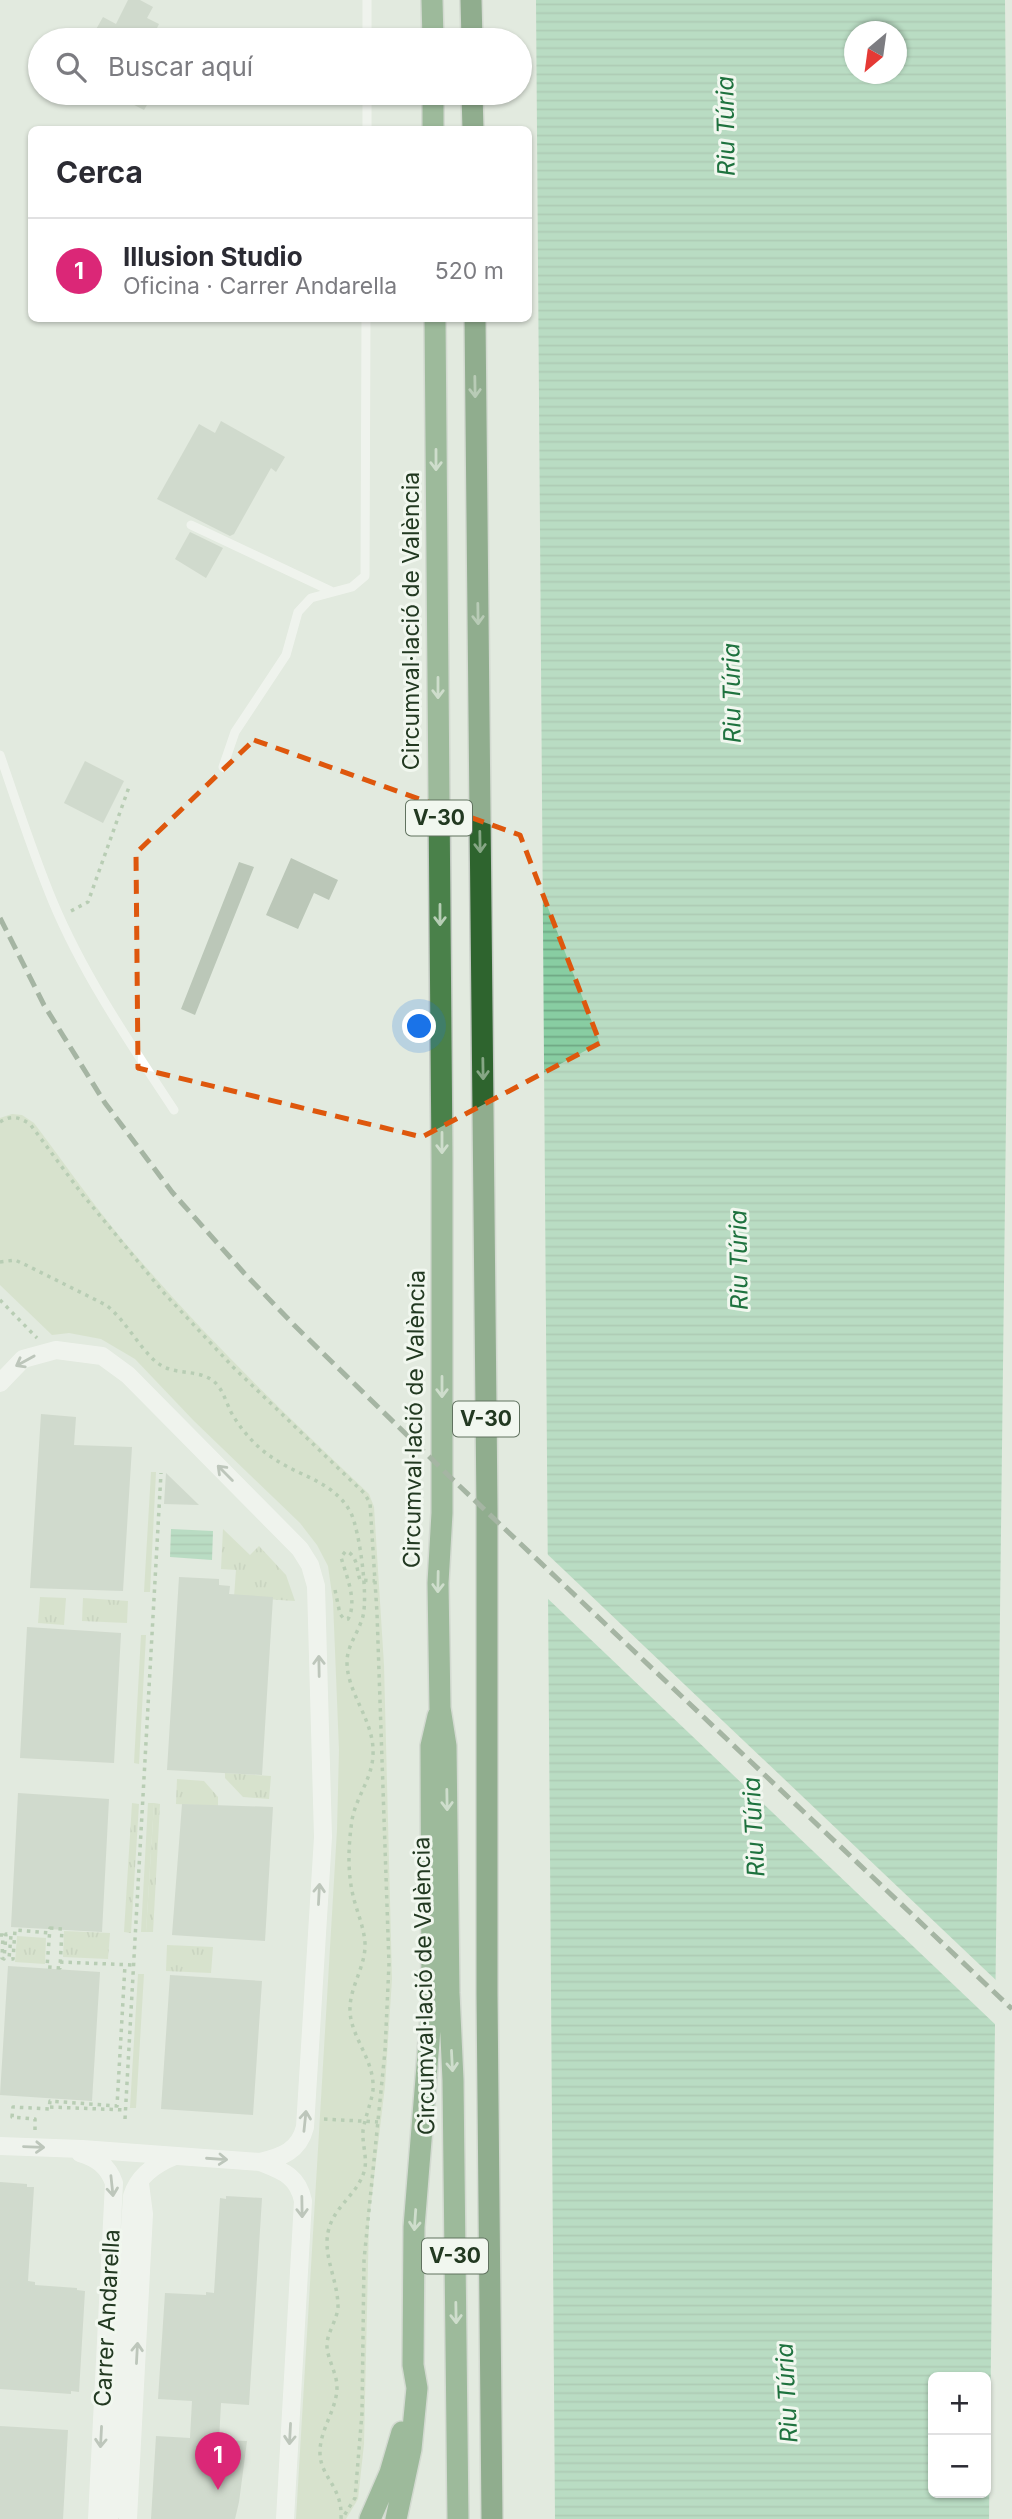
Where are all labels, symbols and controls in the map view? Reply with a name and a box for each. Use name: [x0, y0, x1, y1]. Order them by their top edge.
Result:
north arrow: [844, 21, 907, 84]
search box: [28, 28, 532, 105]
icon: search: [52, 48, 90, 86]
text: Buscar aquí: [108, 51, 253, 82]
water label: Riu Túria: [710, 76, 741, 176]
text: Cerca: [56, 154, 143, 190]
text: Illusion Studio: [123, 241, 303, 272]
text: 1: [74, 257, 84, 285]
text: 520 m: [435, 257, 504, 285]
text: Oficina · Carrer Andarella: [123, 272, 397, 300]
one-way arrow: [469, 375, 482, 398]
one-way arrow: [429, 448, 443, 471]
street label: Circumval·lació de València: [397, 472, 425, 770]
one-way arrow: [471, 602, 485, 625]
water label: Riu Túria: [716, 643, 747, 743]
one-way arrow: [431, 676, 445, 699]
road number: V-30: [406, 800, 472, 836]
one-way arrow: [473, 830, 487, 853]
one-way arrow: [433, 903, 447, 926]
your location: [402, 1009, 436, 1043]
one-way arrow: [476, 1057, 490, 1080]
one-way arrow: [435, 1131, 449, 1154]
water label: Riu Túria: [723, 1210, 754, 1310]
street label: Circumval·lació de València: [397, 1270, 431, 1568]
one-way arrow: [16, 1355, 36, 1369]
one-way arrow: [435, 1375, 449, 1398]
road number: V-30: [453, 1402, 519, 1436]
one-way arrow: [217, 1465, 234, 1482]
one-way arrow: [432, 1570, 445, 1593]
one-way arrow: [312, 1655, 325, 1678]
water label: Riu Túria: [736, 1776, 771, 1878]
one-way arrow: [440, 1788, 453, 1811]
street label: Circumval·lació de València: [407, 1837, 441, 2135]
one-way arrow: [313, 1883, 326, 1905]
one-way arrow: [446, 2049, 459, 2072]
one-way arrow: [299, 2110, 312, 2132]
one-way arrow: [22, 2141, 45, 2154]
one-way arrow: [206, 2153, 228, 2166]
one-way arrow: [106, 2174, 119, 2197]
one-way arrow: [295, 2195, 309, 2218]
one-way arrow: [408, 2208, 421, 2231]
street label: Carrer Andarella: [88, 2229, 126, 2407]
road number: V-30: [422, 2238, 488, 2274]
one-way arrow: [449, 2301, 463, 2324]
one-way arrow: [131, 2342, 144, 2365]
water label: Riu Túria: [769, 2342, 804, 2444]
map controls: [928, 2372, 991, 2498]
button: +: [928, 2372, 991, 2435]
one-way arrow: [283, 2422, 296, 2445]
one-way arrow: [94, 2425, 107, 2448]
pin: 1: [195, 2432, 241, 2490]
button: −: [928, 2435, 991, 2498]

